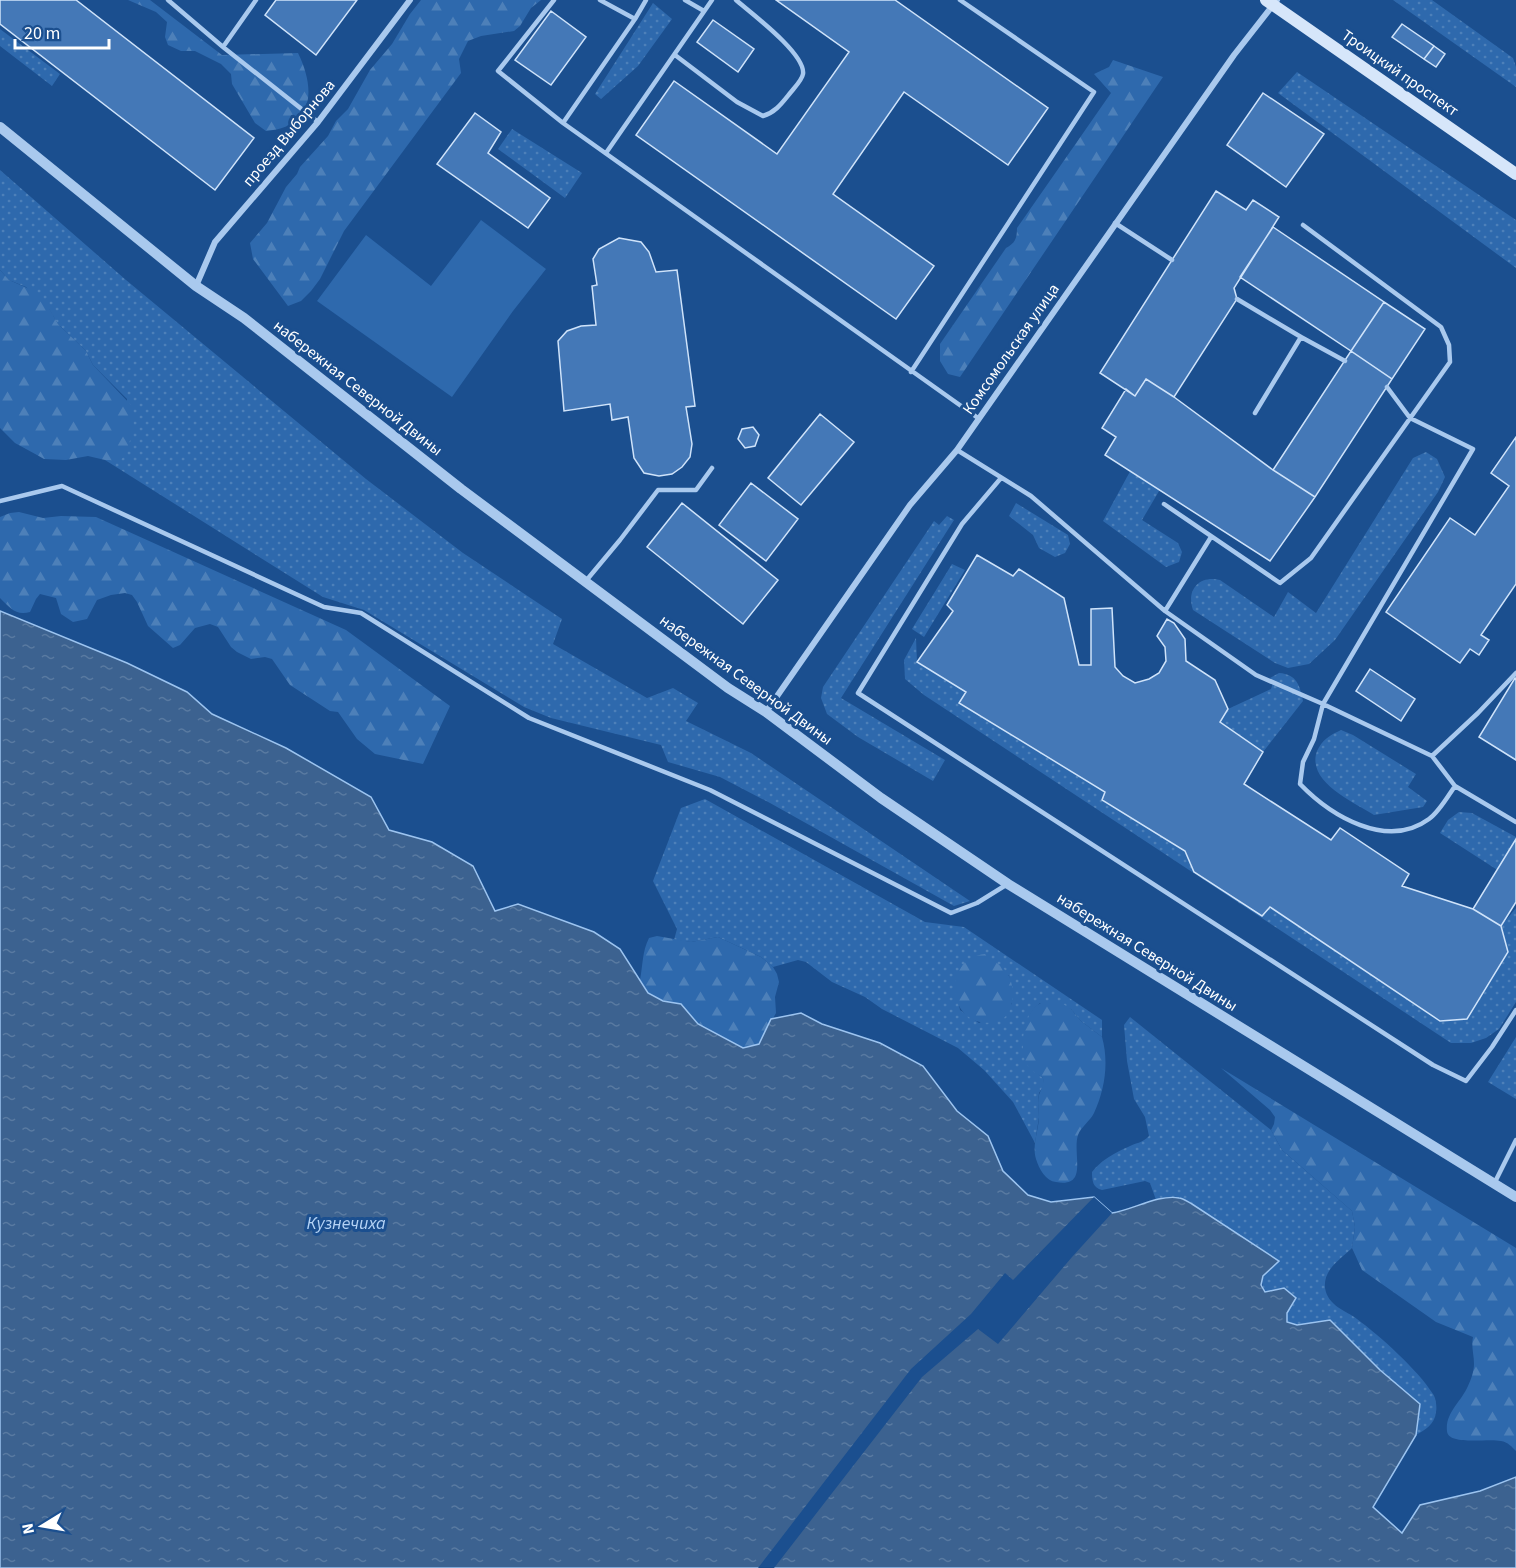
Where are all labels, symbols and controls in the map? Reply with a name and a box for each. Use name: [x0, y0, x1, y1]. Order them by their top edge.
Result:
scale bar: [15, 12, 110, 50]
text: 20 m: [24, 21, 60, 46]
street label: Троицкий проспект: [1337, 24, 1463, 122]
street label: проезд Выборнова: [238, 75, 340, 191]
street label: Комсомольская улица: [957, 279, 1065, 419]
street label: набережная Северной Двины: [269, 315, 447, 461]
street label: набережная Северной Двины: [655, 610, 837, 750]
street label: набережная Северной Двины: [1052, 887, 1242, 1017]
water label: Кузнечиха: [306, 1211, 386, 1236]
north arrow: [12, 1496, 72, 1556]
text: N: [16, 1521, 40, 1536]

